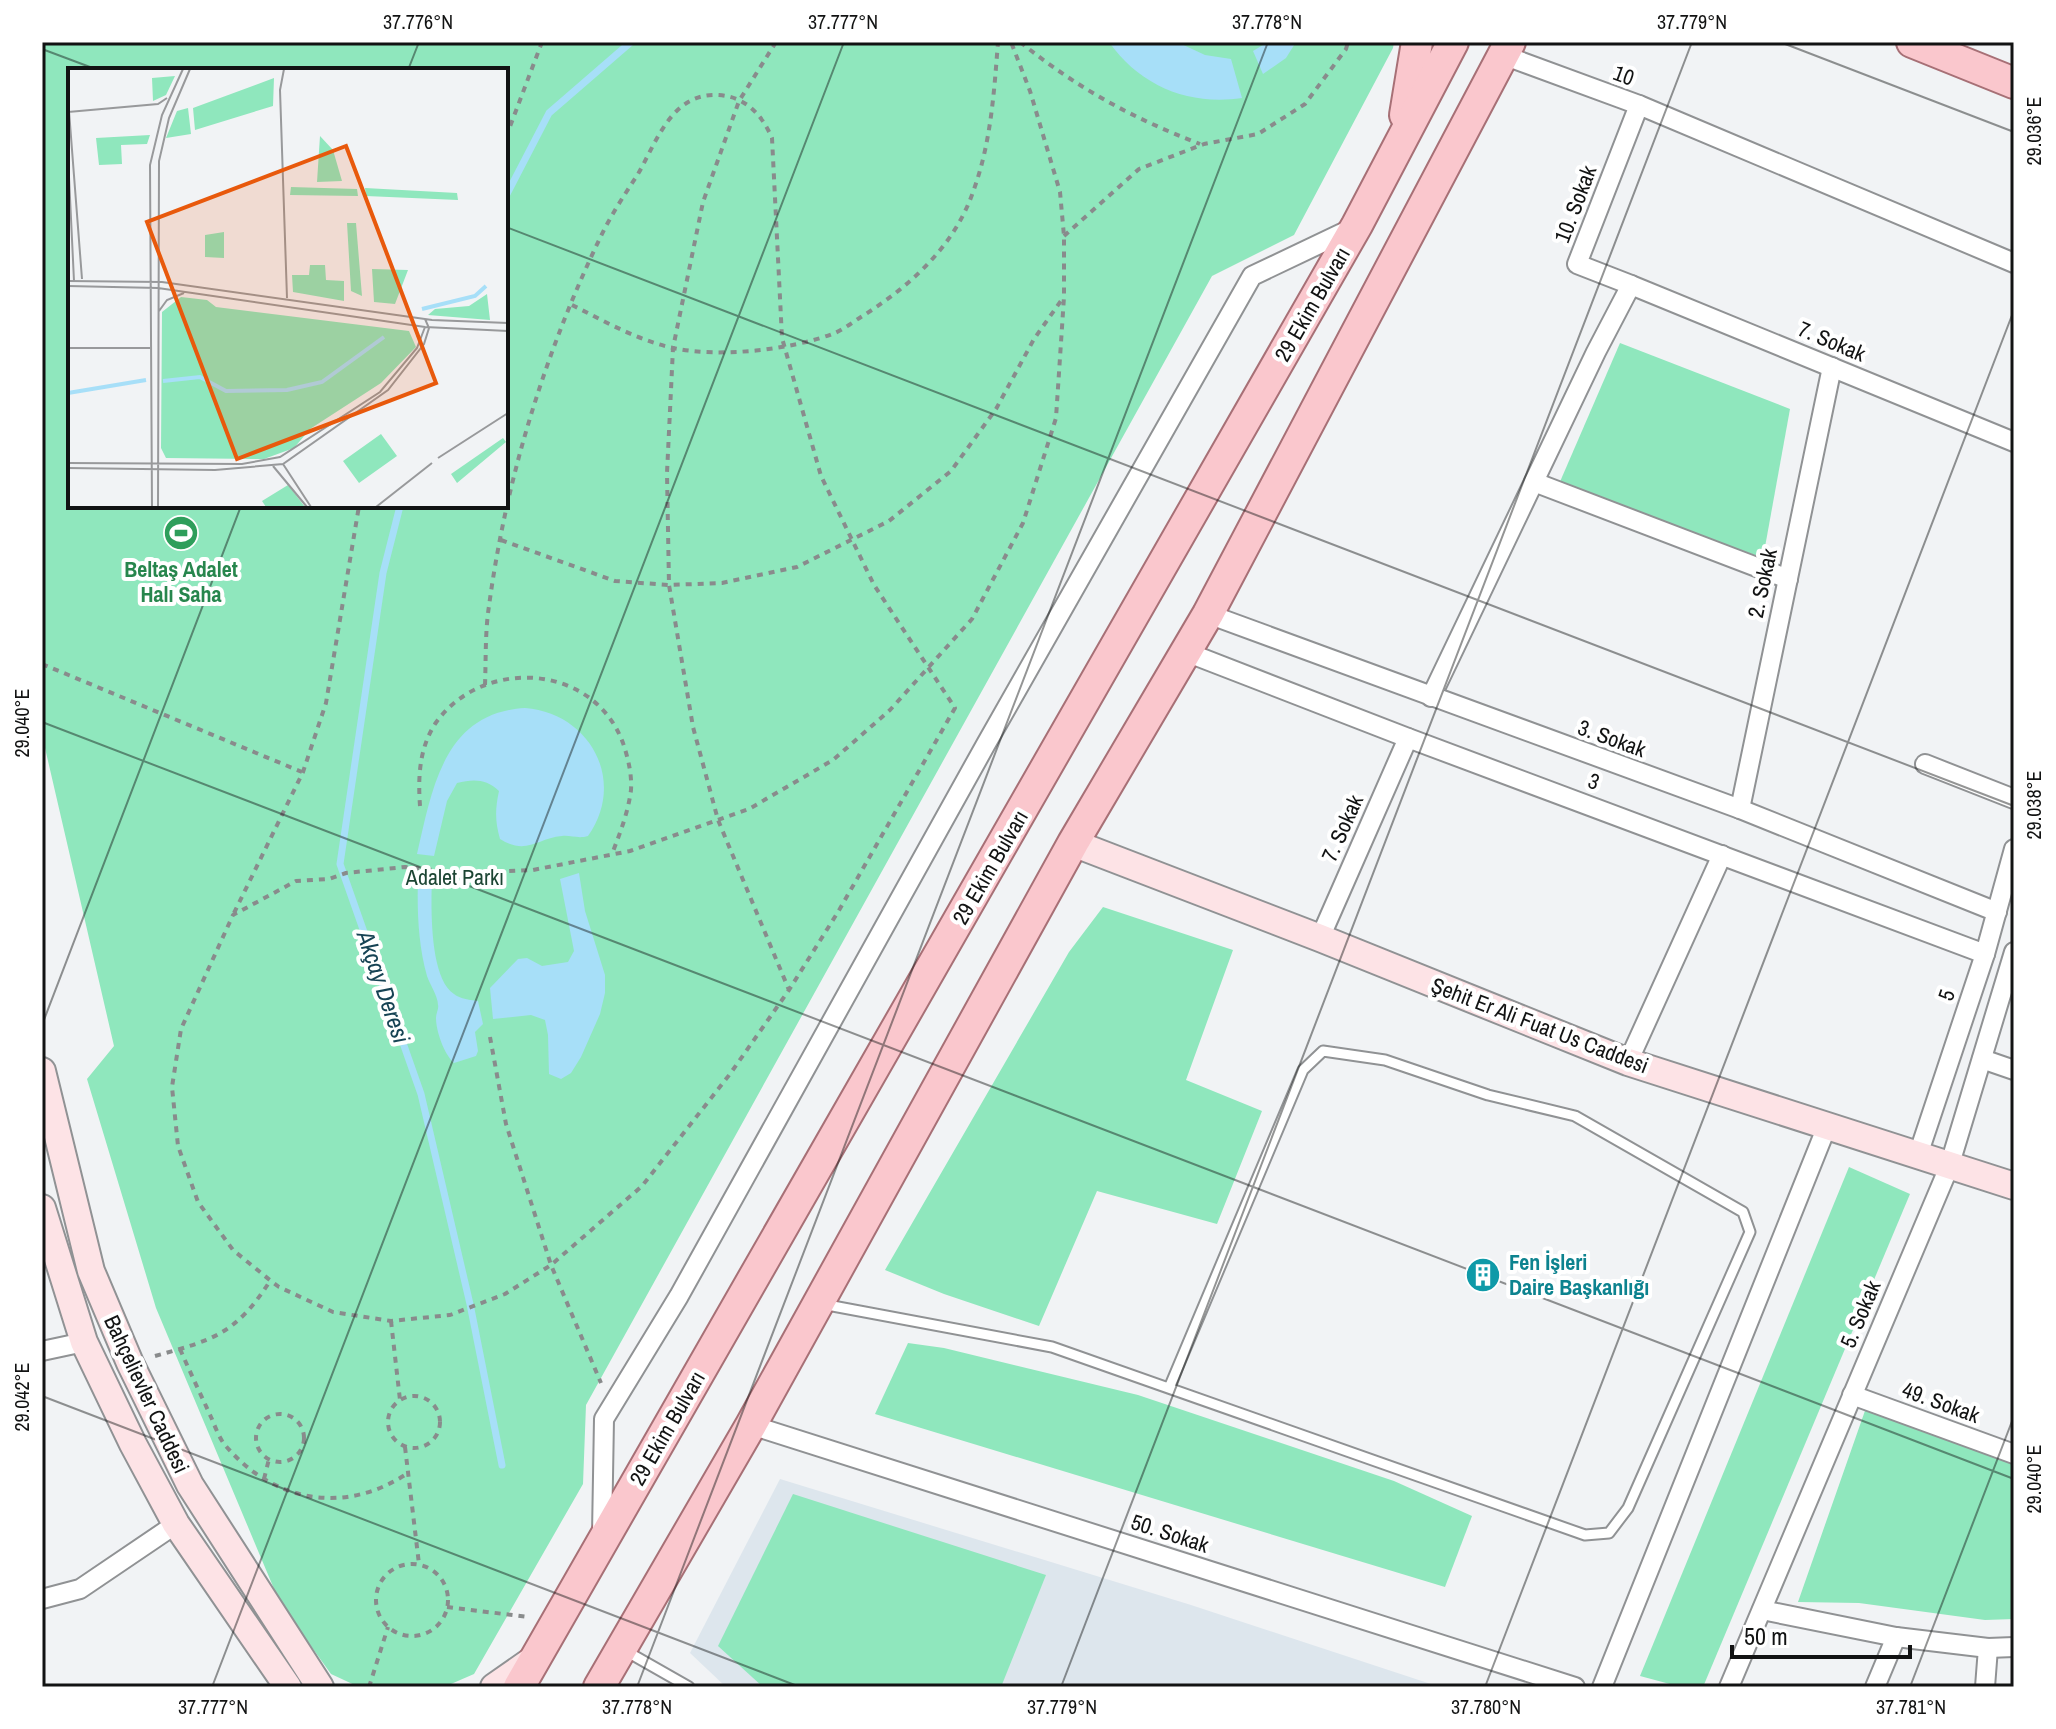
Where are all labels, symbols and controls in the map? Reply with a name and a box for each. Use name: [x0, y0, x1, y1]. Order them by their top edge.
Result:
text: 37.776°N: [383, 8, 453, 35]
text: 37.777°N: [808, 8, 878, 35]
text: 37.778°N: [1232, 8, 1302, 35]
text: 37.779°N: [1657, 8, 1727, 35]
street label: 10: [1609, 57, 1639, 93]
inset map: [68, 68, 508, 508]
text: 29.036°E: [2020, 96, 2047, 166]
street label: 10. Sokak: [1547, 160, 1604, 247]
street label: 29 Ekim Bulvarı: [1267, 241, 1357, 367]
street label: 7. Sokak: [1794, 313, 1871, 369]
sports icon: Beltaş Adalet Halı Saha: [162, 514, 200, 552]
street label: 2. Sokak: [1740, 545, 1784, 620]
place label: Beltaş Adalet Halı Saha: [124, 554, 238, 609]
text: 29.040°E: [8, 688, 35, 758]
street label: 3. Sokak: [1574, 712, 1651, 764]
street label: 3: [1584, 765, 1604, 797]
text: 29.038°E: [2020, 770, 2047, 840]
street label: 7. Sokak: [1314, 789, 1370, 866]
street label: 29 Ekim Bulvarı: [945, 804, 1035, 930]
park label: Adalet Parkı: [405, 862, 504, 892]
water label: Akçay Deresi: [349, 925, 418, 1048]
street label: Şehit Er Ali Fuat Us Caddesi: [1427, 970, 1653, 1080]
street label: 5: [1930, 985, 1962, 1005]
place label: Fen İşleri Daire Başkanlığı: [1509, 1247, 1649, 1302]
building icon: Fen İşleri Daire Başkanlığı: [1464, 1256, 1502, 1294]
street label: 5. Sokak: [1832, 1275, 1888, 1352]
street label: Bahçelievler Caddesi: [97, 1310, 197, 1478]
text: 29.042°E: [8, 1362, 35, 1432]
street label: 29 Ekim Bulvarı: [622, 1365, 712, 1491]
street label: 49. Sokak: [1898, 1374, 1985, 1430]
text: 29.040°E: [2020, 1444, 2047, 1514]
street label: 50. Sokak: [1127, 1506, 1214, 1560]
scale bar: [1732, 1609, 1910, 1659]
text: 50 m: [1744, 1620, 1788, 1652]
text: 37.777°N: [178, 1693, 248, 1720]
text: 37.778°N: [602, 1693, 672, 1720]
text: 37.779°N: [1027, 1693, 1097, 1720]
text: 37.780°N: [1451, 1693, 1521, 1720]
text: 37.781°N: [1876, 1693, 1946, 1720]

